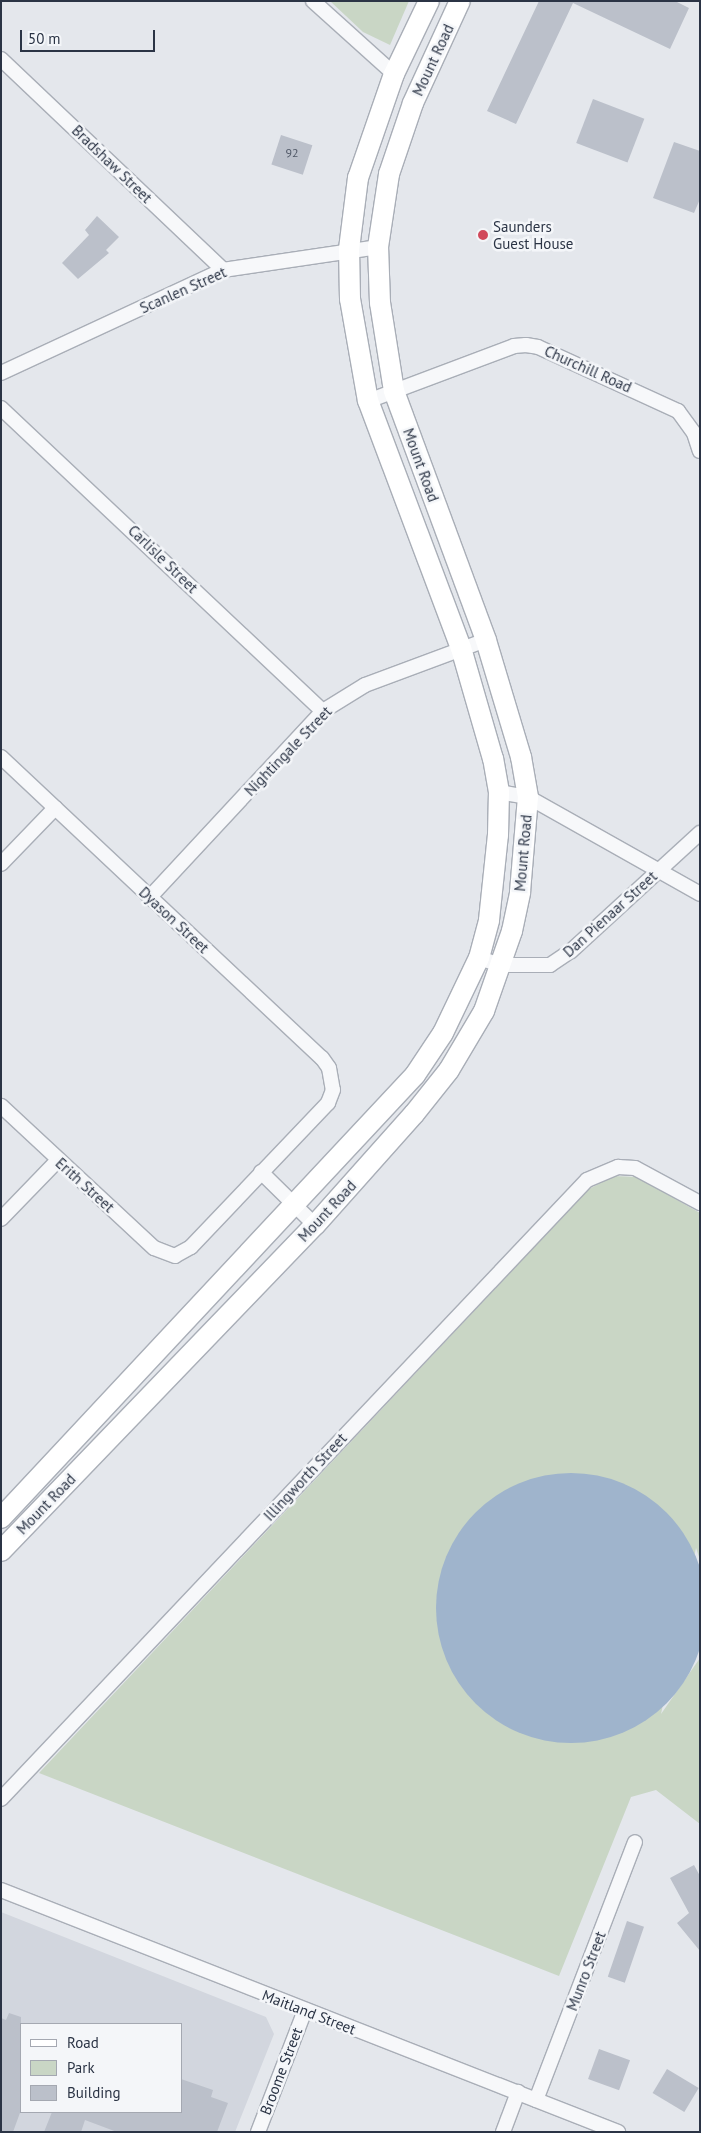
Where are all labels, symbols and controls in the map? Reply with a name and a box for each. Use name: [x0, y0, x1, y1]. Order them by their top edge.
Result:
scale bar: [22, 20, 158, 52]
street label: Mount Road: [409, 21, 457, 99]
text: 50 m: [28, 29, 61, 48]
street label: Bradshaw Street: [68, 121, 156, 207]
house number: 92: [285, 146, 299, 160]
place label: Saunders Guest House: [493, 217, 573, 252]
marker: Saunders Guest House: [477, 229, 489, 241]
street label: Scanlen Street: [137, 263, 229, 317]
street label: Churchill Road: [542, 342, 634, 396]
street label: Mount Road: [399, 426, 443, 504]
street label: Carlisle Street: [124, 521, 202, 597]
street label: Nightingale Street: [241, 702, 335, 800]
street label: Mount Road: [511, 814, 535, 892]
street label: Dan Pienaar Street: [559, 867, 661, 961]
street label: Dyason Street: [135, 883, 213, 957]
street label: Erith Street: [52, 1154, 118, 1216]
street label: Mount Road: [294, 1177, 360, 1245]
street label: Illingworth Street: [260, 1429, 350, 1525]
street label: Mount Road: [13, 1470, 79, 1538]
street label: Munro Street: [563, 1929, 609, 2013]
street label: Maitland Street: [260, 1986, 358, 2038]
legend: [20, 2023, 182, 2113]
street label: Broome Street: [256, 2025, 306, 2117]
text: Road: [67, 2033, 99, 2052]
text: Park: [67, 2058, 95, 2077]
text: Building: [67, 2083, 121, 2102]

